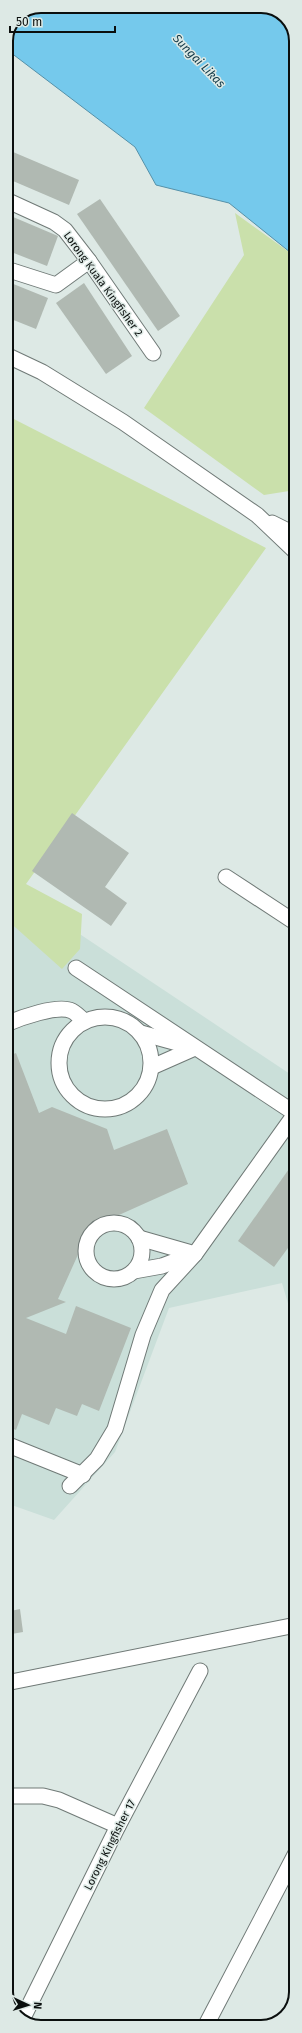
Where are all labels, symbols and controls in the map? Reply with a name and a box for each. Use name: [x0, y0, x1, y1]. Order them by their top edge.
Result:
scale bar: [10, 8, 115, 34]
text: 50 m: [16, 15, 42, 29]
water label: Sungai Likas: [169, 31, 228, 91]
street label: Lorong Kuala Kingfisher 2: [61, 229, 145, 339]
street label: Lorong Kingfisher 17: [82, 1798, 138, 1892]
north arrow: [8, 1985, 48, 2025]
text: N: [31, 2002, 44, 2010]

